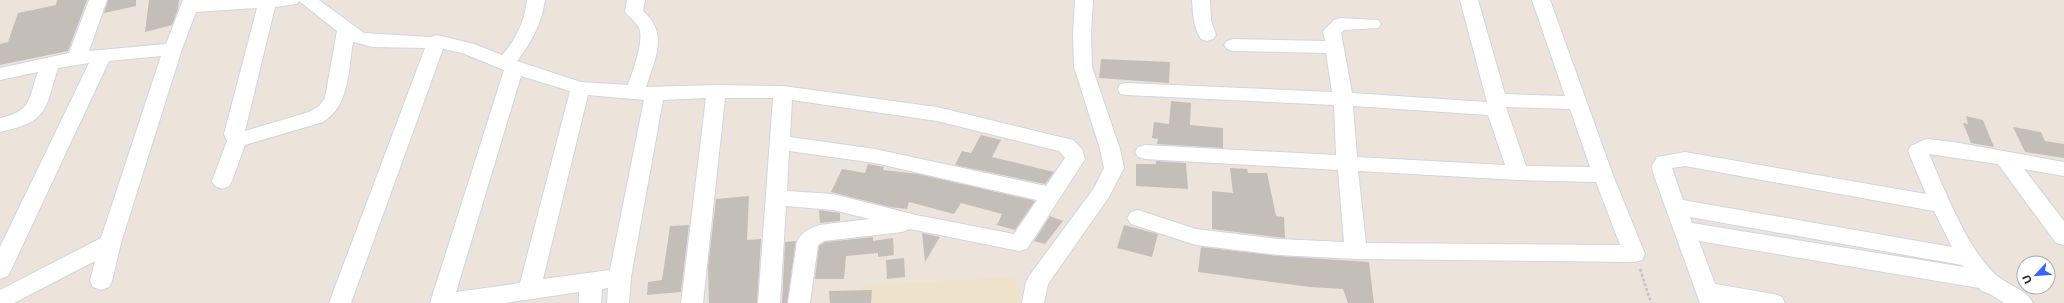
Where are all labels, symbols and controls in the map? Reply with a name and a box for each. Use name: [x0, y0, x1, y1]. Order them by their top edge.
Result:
north arrow: [2016, 255, 2056, 295]
text: U: [2019, 272, 2035, 286]

